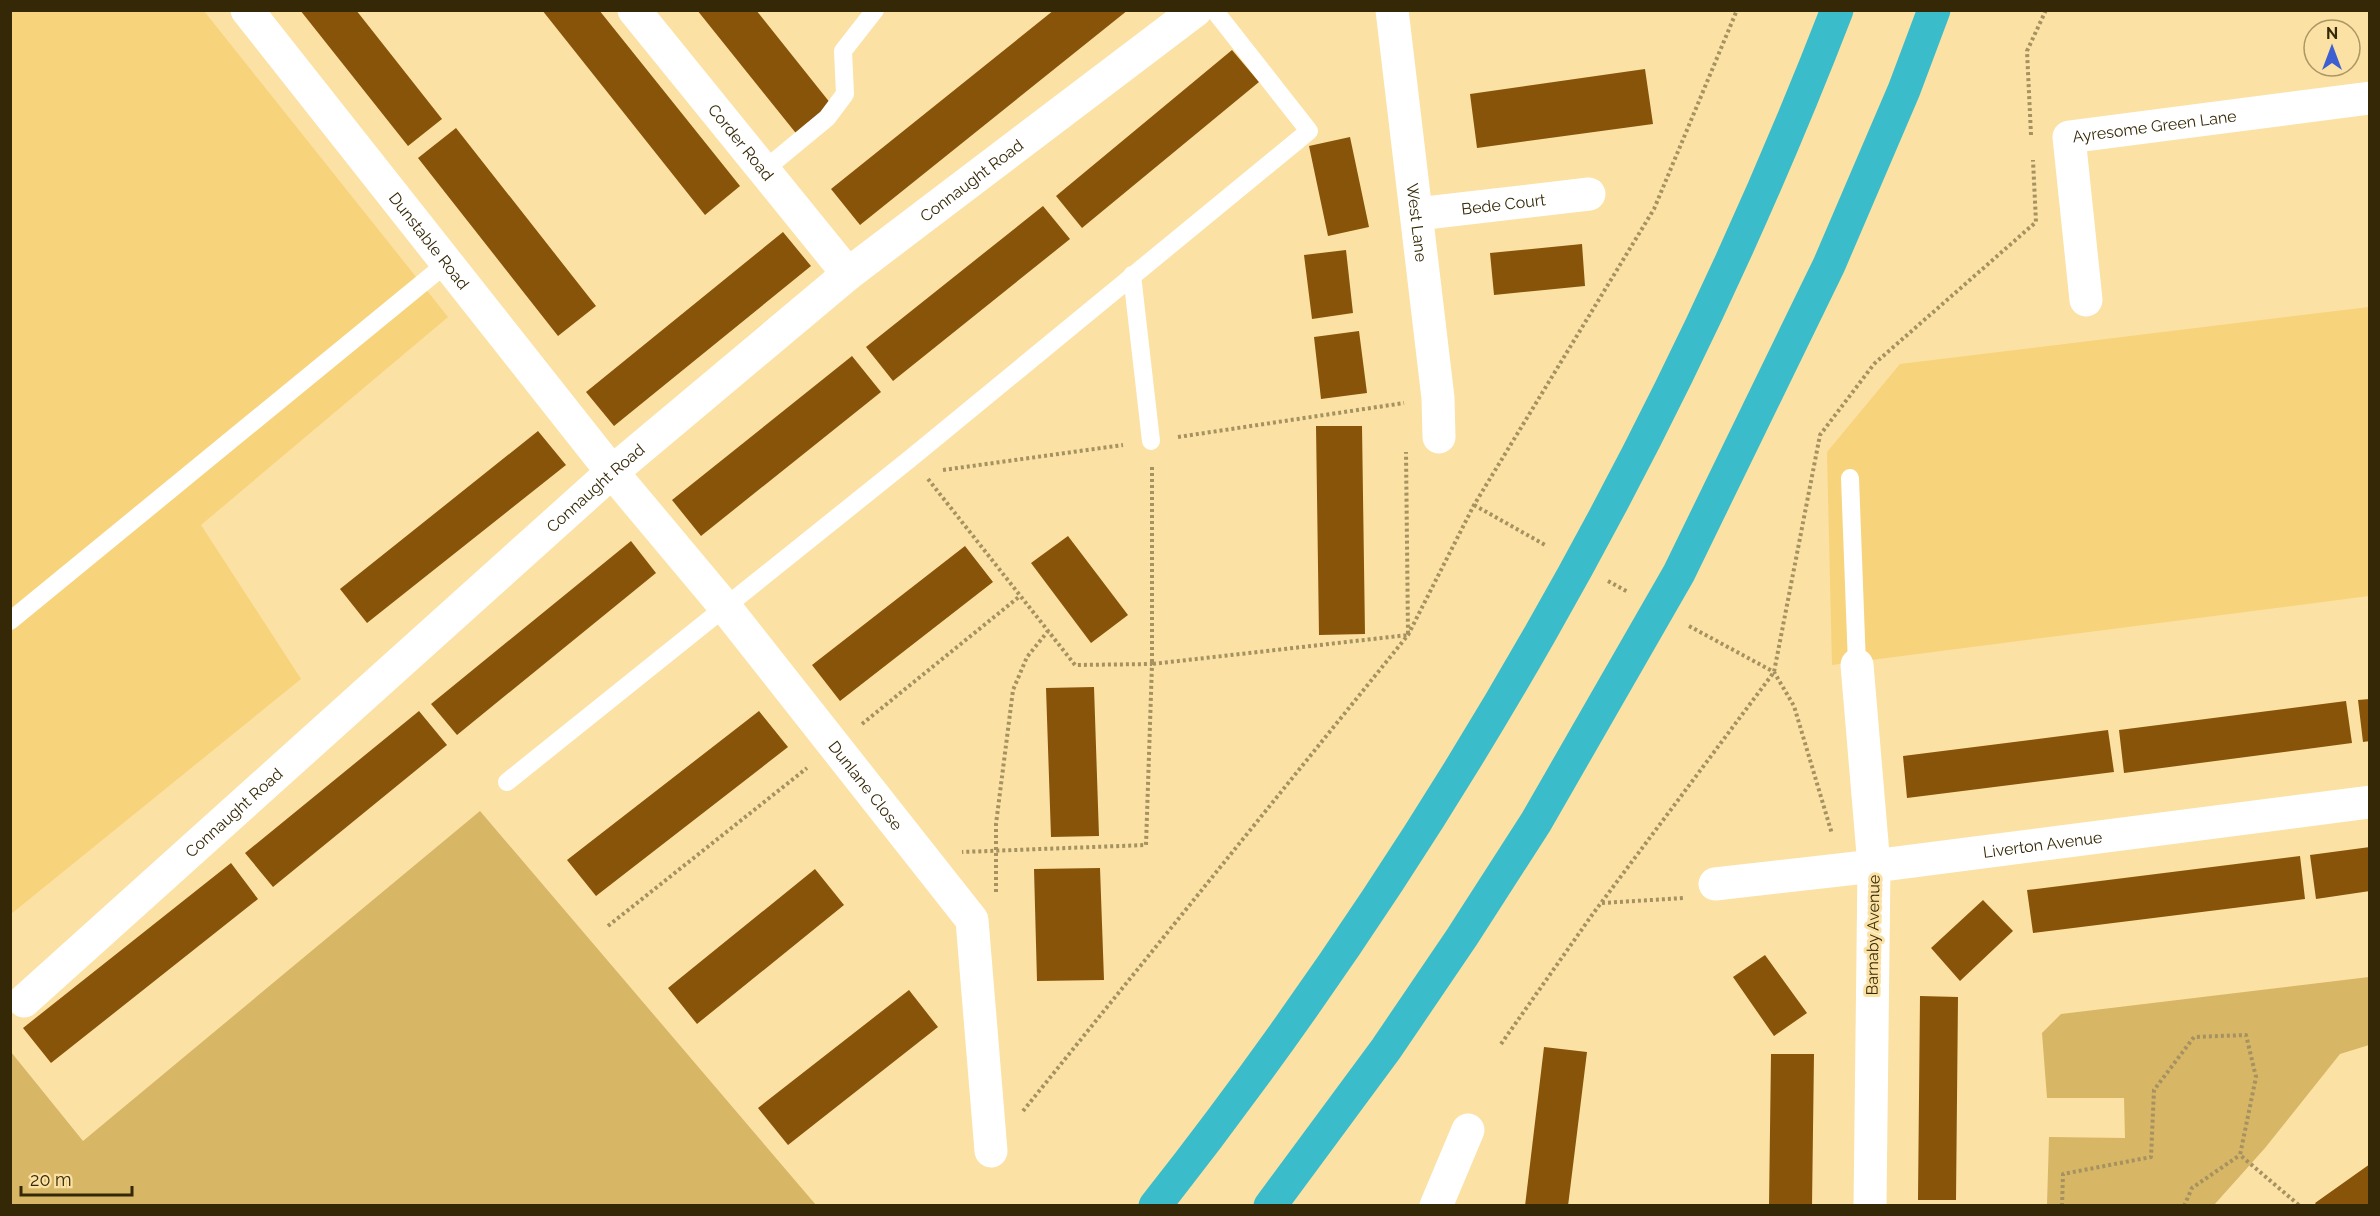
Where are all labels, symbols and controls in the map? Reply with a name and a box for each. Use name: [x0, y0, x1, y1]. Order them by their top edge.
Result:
north arrow: [2302, 18, 2362, 78]
text: N: [2326, 24, 2338, 43]
street label: Corder Road: [704, 100, 778, 184]
street label: Ayresome Green Lane: [2071, 106, 2237, 146]
street label: Connaught Road: [916, 135, 1027, 225]
street label: West Lane: [1403, 182, 1431, 263]
street label: Dunstable Road: [385, 188, 473, 293]
street label: Bede Court: [1460, 190, 1547, 218]
street label: Connaught Road: [542, 439, 648, 536]
street label: Dunlane Close: [825, 737, 907, 834]
street label: Connaught Road: [181, 764, 286, 861]
street label: Liverton Avenue: [1982, 827, 2103, 861]
street label: Barnaby Avenue: [1862, 875, 1884, 995]
scale bar: [21, 1159, 132, 1197]
text: 20 m: [30, 1169, 72, 1190]

